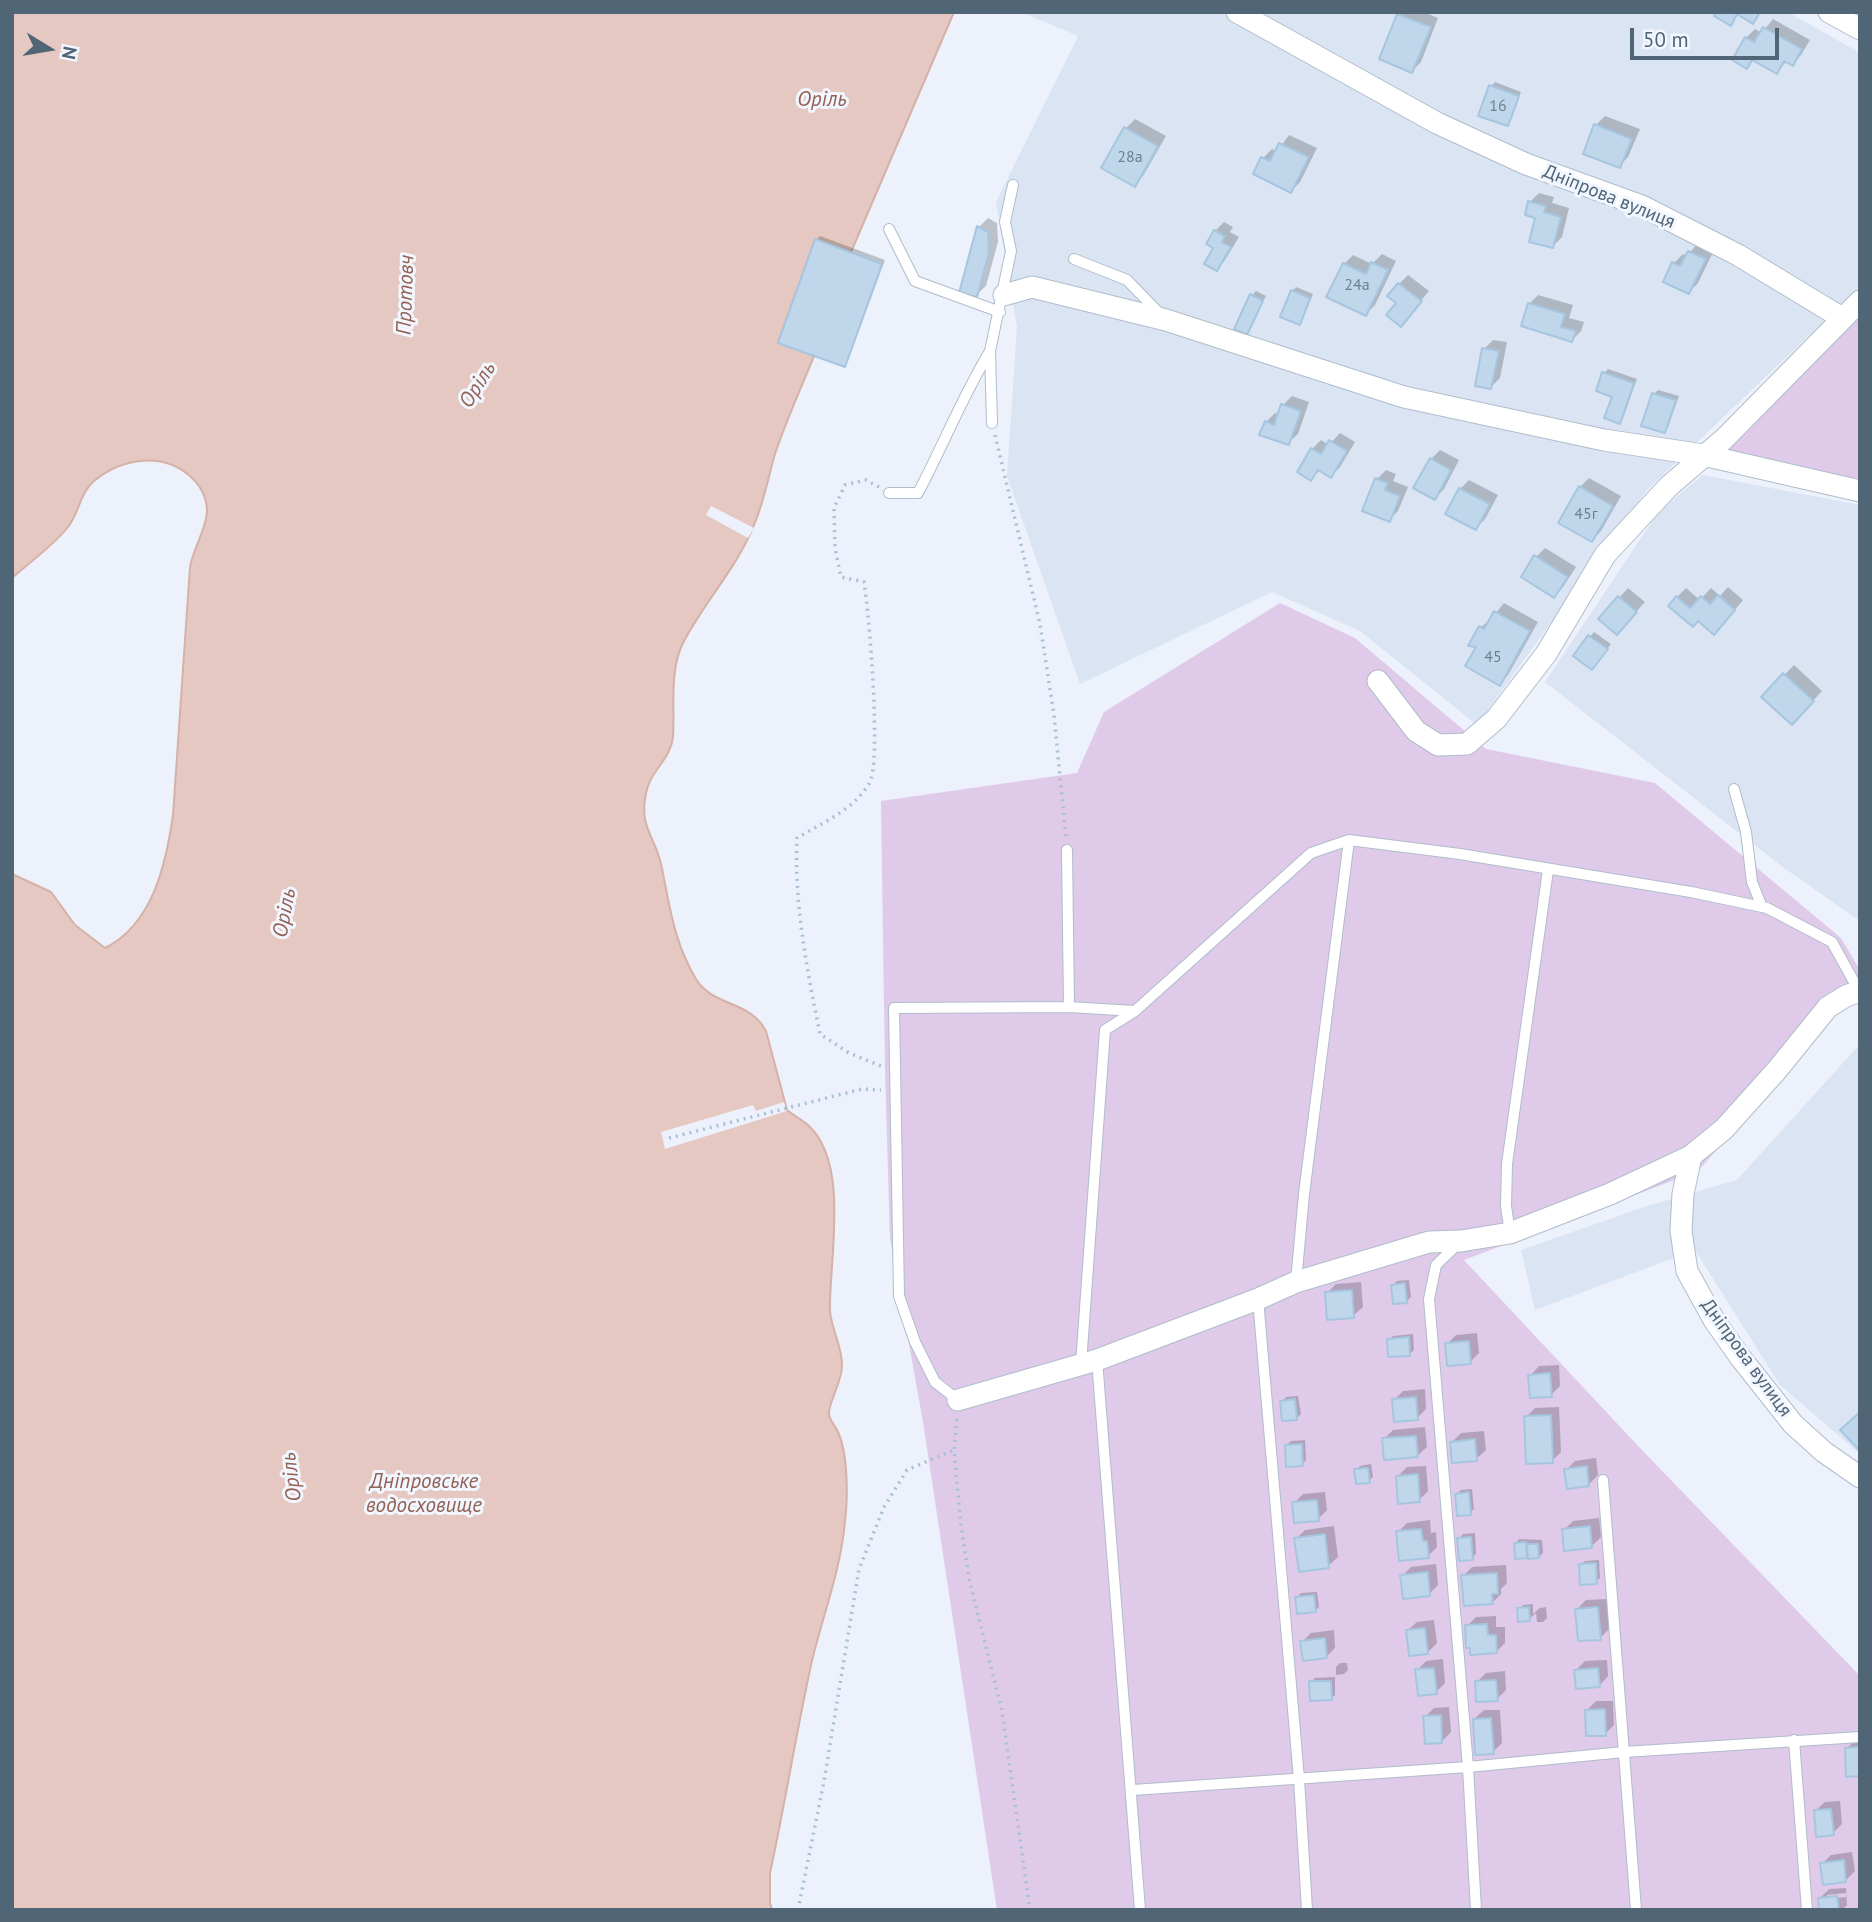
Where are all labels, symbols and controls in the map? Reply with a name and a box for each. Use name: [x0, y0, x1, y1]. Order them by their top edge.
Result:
north arrow: [14, 14, 84, 84]
scale bar: [1634, 14, 1783, 58]
text: 50 m: [1643, 26, 1689, 53]
text: N: [57, 45, 83, 61]
water label: Орiль: [797, 87, 847, 113]
house number: 16: [1489, 96, 1507, 116]
house number: 28а: [1117, 147, 1143, 167]
street label: Дніпрова вулиця: [1540, 160, 1678, 234]
water label: Протовч: [392, 254, 420, 336]
house number: 24а: [1344, 275, 1370, 295]
water label: Оріль: [454, 357, 502, 413]
house number: 45г: [1574, 504, 1598, 524]
house number: 45: [1484, 647, 1502, 667]
water label: Оріль: [268, 886, 302, 940]
street label: Дніпрова вулиця: [1696, 1295, 1796, 1421]
water label: Оріль: [276, 1451, 308, 1503]
water label: Дніпровське водосховище: [366, 1469, 482, 1519]

